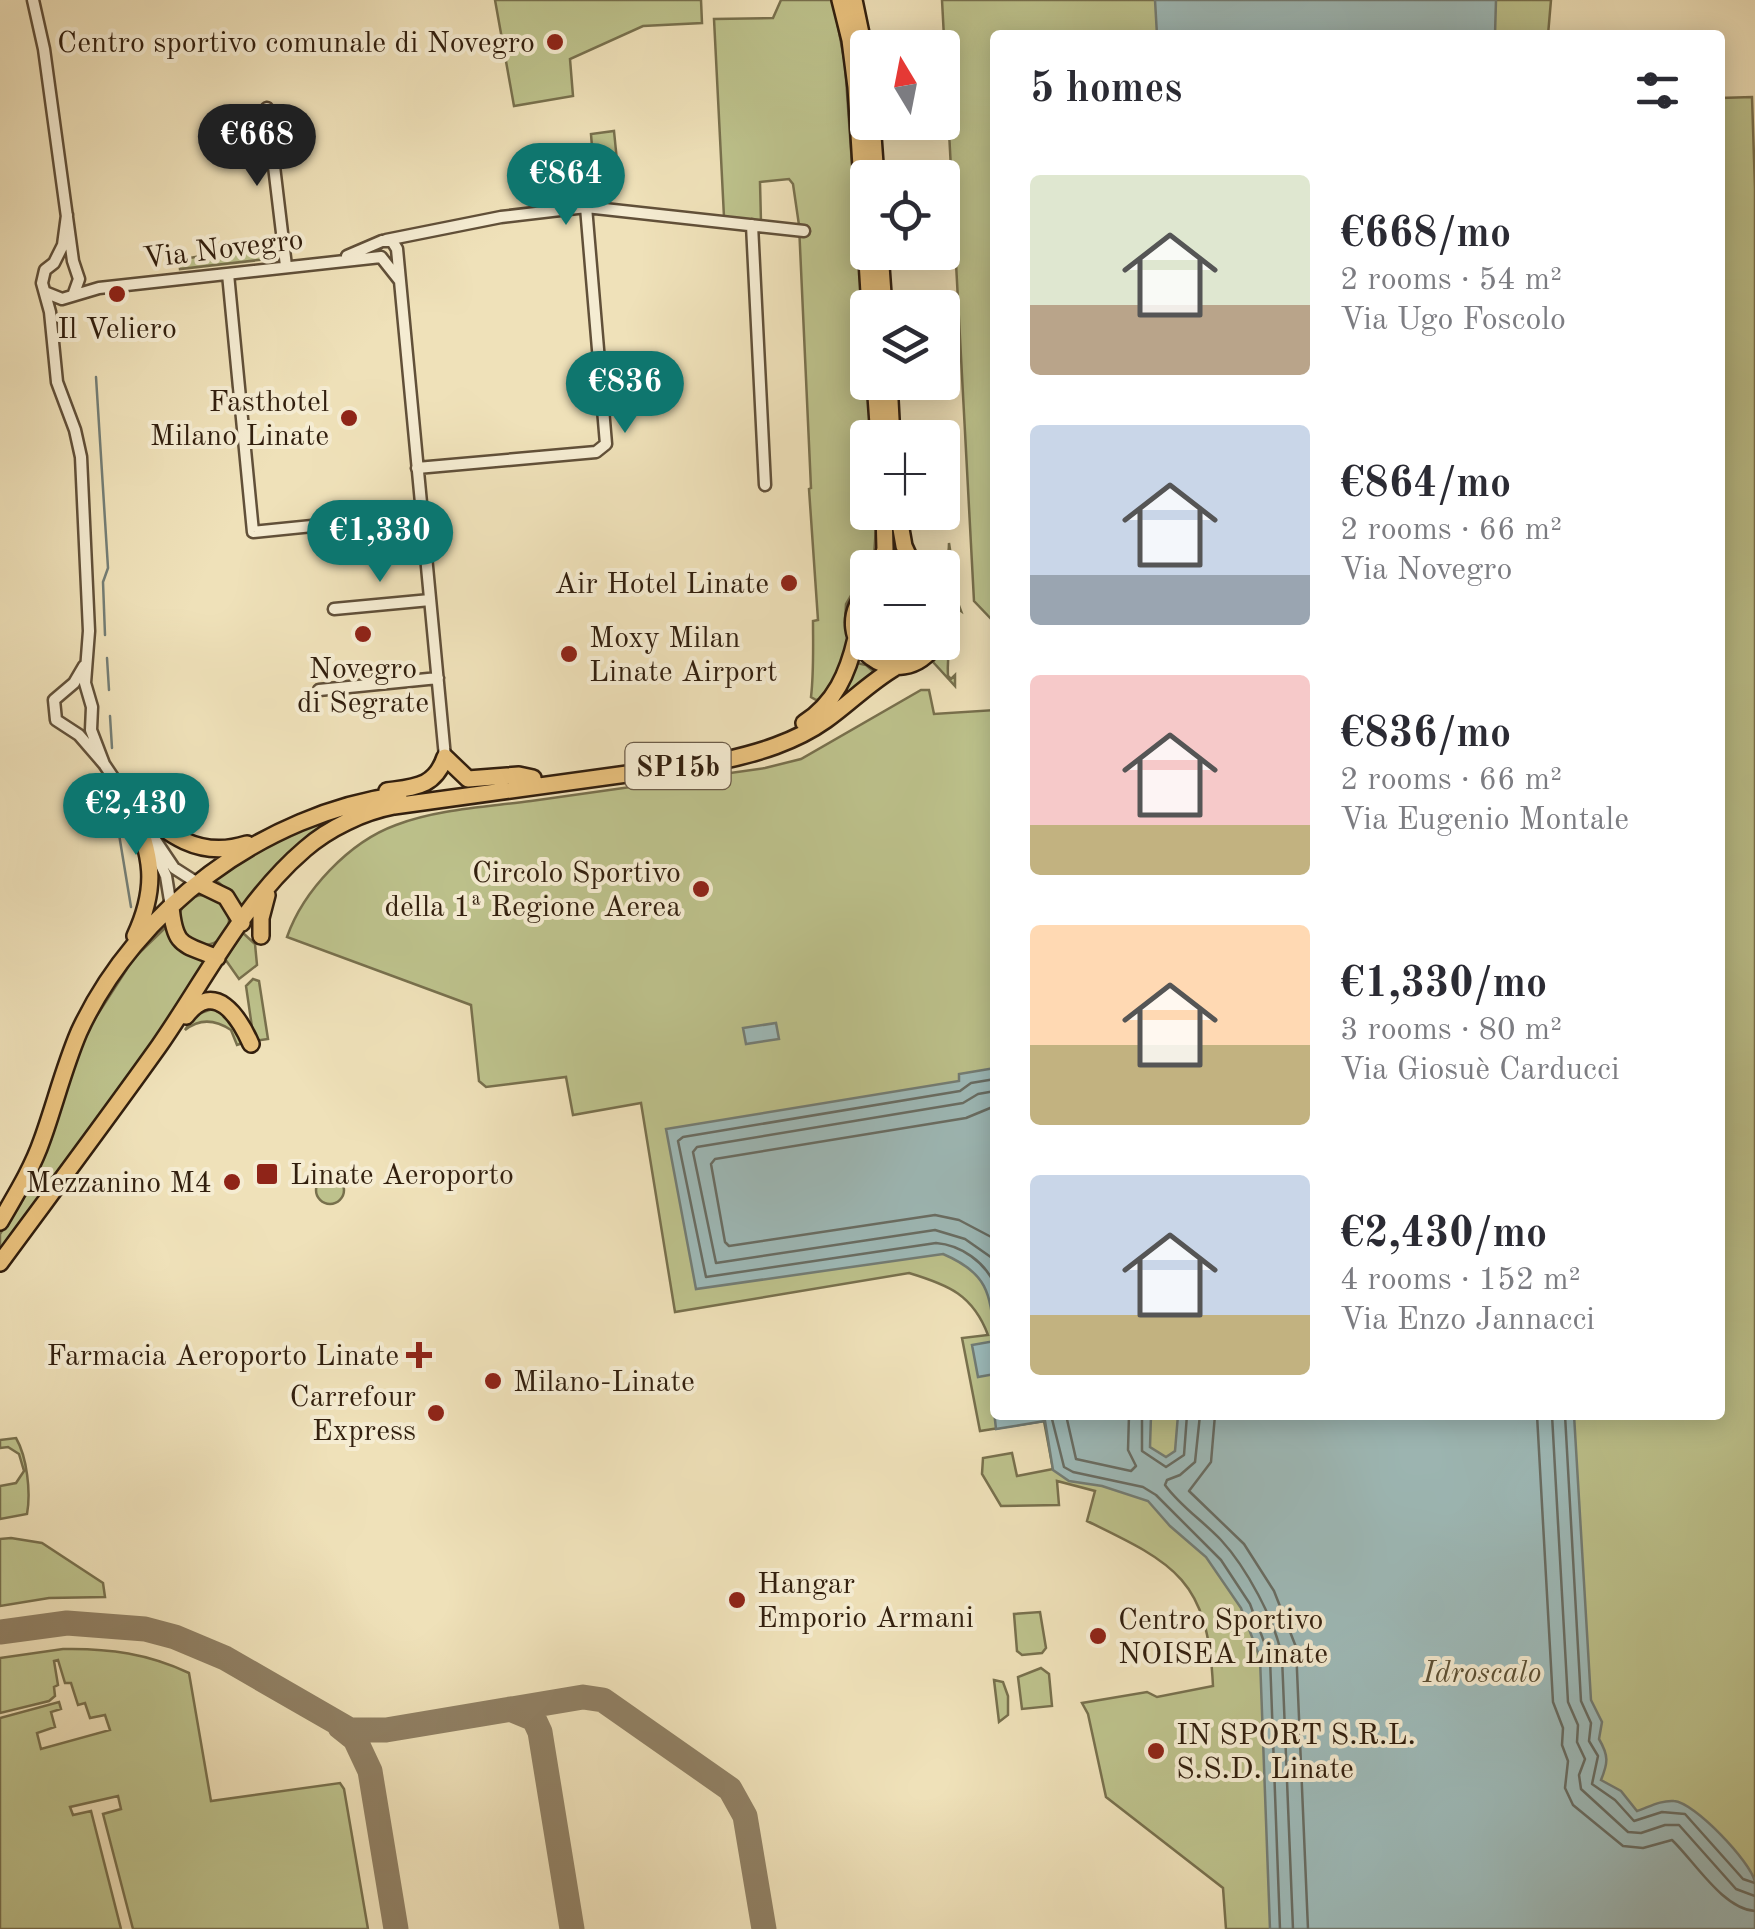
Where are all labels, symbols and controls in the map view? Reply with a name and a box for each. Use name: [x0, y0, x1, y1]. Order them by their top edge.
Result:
place label: Centro sportivo comunale di Novegro: [57, 29, 535, 59]
north arrow: [850, 30, 960, 140]
map controls: [850, 30, 960, 660]
marker: Centro sportivo comunale di Novegro: [544, 31, 566, 53]
icon: filters: [1630, 63, 1685, 118]
text: 5 homes: [1030, 69, 1182, 111]
pin: €668: [198, 104, 316, 189]
text: €668: [220, 120, 294, 152]
pin: €864: [507, 143, 625, 228]
text: €864: [529, 159, 603, 191]
button: locate: [850, 160, 960, 270]
text: €668/mo: [1340, 214, 1511, 256]
icon: home: [1110, 215, 1230, 335]
street label: Via Novegro: [141, 225, 305, 275]
text: 2 rooms · 54 m²: [1340, 265, 1562, 297]
marker: Il Veliero: [106, 283, 128, 305]
button: layers: [850, 290, 960, 400]
text: Via Ugo Foscolo: [1340, 305, 1566, 337]
place label: Il Veliero: [57, 315, 177, 345]
pin: €836: [566, 351, 684, 436]
text: €836: [588, 367, 662, 399]
place label: Fasthotel Milano Linate: [150, 388, 329, 452]
marker: Fasthotel Milano Linate: [338, 407, 360, 429]
button: +: [850, 420, 960, 530]
text: €864/mo: [1340, 464, 1511, 506]
icon: home: [1110, 465, 1230, 585]
pin: €1,330: [299, 500, 461, 585]
text: 2 rooms · 66 m²: [1340, 515, 1562, 547]
text: €1,330: [329, 516, 431, 548]
button: −: [850, 550, 960, 660]
text: Via Novegro: [1340, 555, 1512, 587]
place label: Air Hotel Linate: [554, 570, 769, 600]
marker: Air Hotel Linate: [778, 572, 800, 594]
marker: Novegro di Segrate: [352, 623, 374, 645]
place label: Moxy Milan Linate Airport: [589, 624, 777, 688]
marker: Moxy Milan Linate Airport: [558, 643, 580, 665]
place label: Novegro di Segrate: [297, 655, 429, 719]
text: €836/mo: [1340, 714, 1511, 756]
icon: home: [1110, 715, 1230, 835]
road number: SP15b: [626, 743, 730, 789]
text: 2 rooms · 66 m²: [1340, 765, 1562, 797]
pin: €2,430: [55, 773, 217, 858]
text: €2,430: [85, 789, 187, 821]
text: Via Eugenio Montale: [1340, 805, 1629, 837]
place label: Circolo Sportivo della 1ª Regione Aerea: [384, 859, 681, 923]
marker: Circolo Sportivo della 1ª Regione Aerea: [690, 878, 712, 900]
text: €1,330/mo: [1340, 964, 1547, 1006]
icon: home: [1110, 965, 1230, 1085]
text: 3 rooms · 80 m²: [1340, 1015, 1562, 1047]
text: Via Giosuè Carducci: [1340, 1055, 1620, 1087]
marker: Linate Aeroporto: [254, 1161, 280, 1187]
place label: Linate Aeroporto: [290, 1161, 514, 1191]
place label: Mezzanino M4: [26, 1169, 212, 1199]
marker: Mezzanino M4: [221, 1171, 243, 1193]
text: €2,430/mo: [1340, 1214, 1547, 1256]
icon: home: [1110, 1215, 1230, 1335]
text: 4 rooms · 152 m²: [1340, 1265, 1581, 1297]
text: Via Enzo Jannacci: [1340, 1305, 1595, 1337]
place label: Farmacia Aeroporto Linate: [47, 1342, 399, 1372]
marker: Farmacia Aeroporto Linate: [408, 1344, 430, 1366]
place label: Milano-Linate: [513, 1368, 695, 1398]
marker: Milano-Linate: [482, 1370, 504, 1392]
place label: Carrefour Express: [290, 1383, 416, 1447]
marker: Carrefour Express: [425, 1402, 447, 1424]
place label: Hangar Emporio Armani: [757, 1570, 974, 1634]
marker: Hangar Emporio Armani: [726, 1589, 748, 1611]
place label: Centro Sportivo NOISEA Linate: [1118, 1606, 1328, 1670]
marker: Centro Sportivo NOISEA Linate: [1087, 1625, 1109, 1647]
park label: Idroscalo: [1422, 1659, 1541, 1689]
place label: IN SPORT S.R.L. S.S.D. Linate: [1176, 1721, 1416, 1785]
marker: IN SPORT S.R.L. S.S.D. Linate: [1145, 1740, 1167, 1762]

